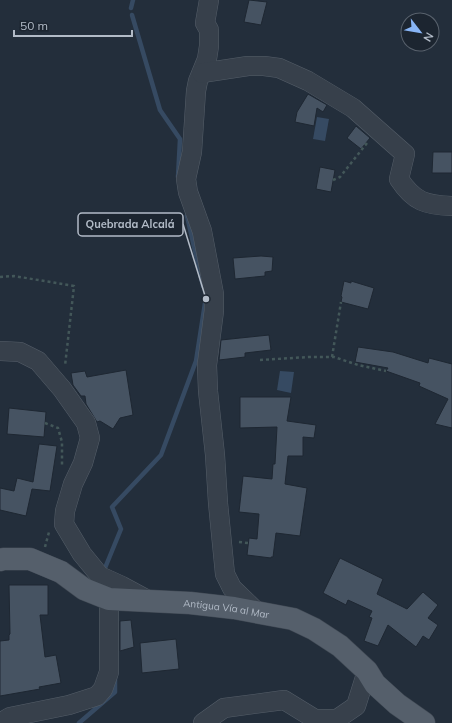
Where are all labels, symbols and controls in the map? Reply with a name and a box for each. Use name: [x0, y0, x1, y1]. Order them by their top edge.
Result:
scale bar: [14, 12, 132, 38]
north arrow: [400, 12, 440, 52]
text: 50 m: [20, 18, 48, 33]
text: N: [420, 30, 437, 44]
callout: Quebrada Alcalá: [78, 213, 183, 236]
text: Quebrada Alcalá: [86, 217, 175, 231]
street label: Antigua Vía al Mar: [183, 596, 271, 621]

